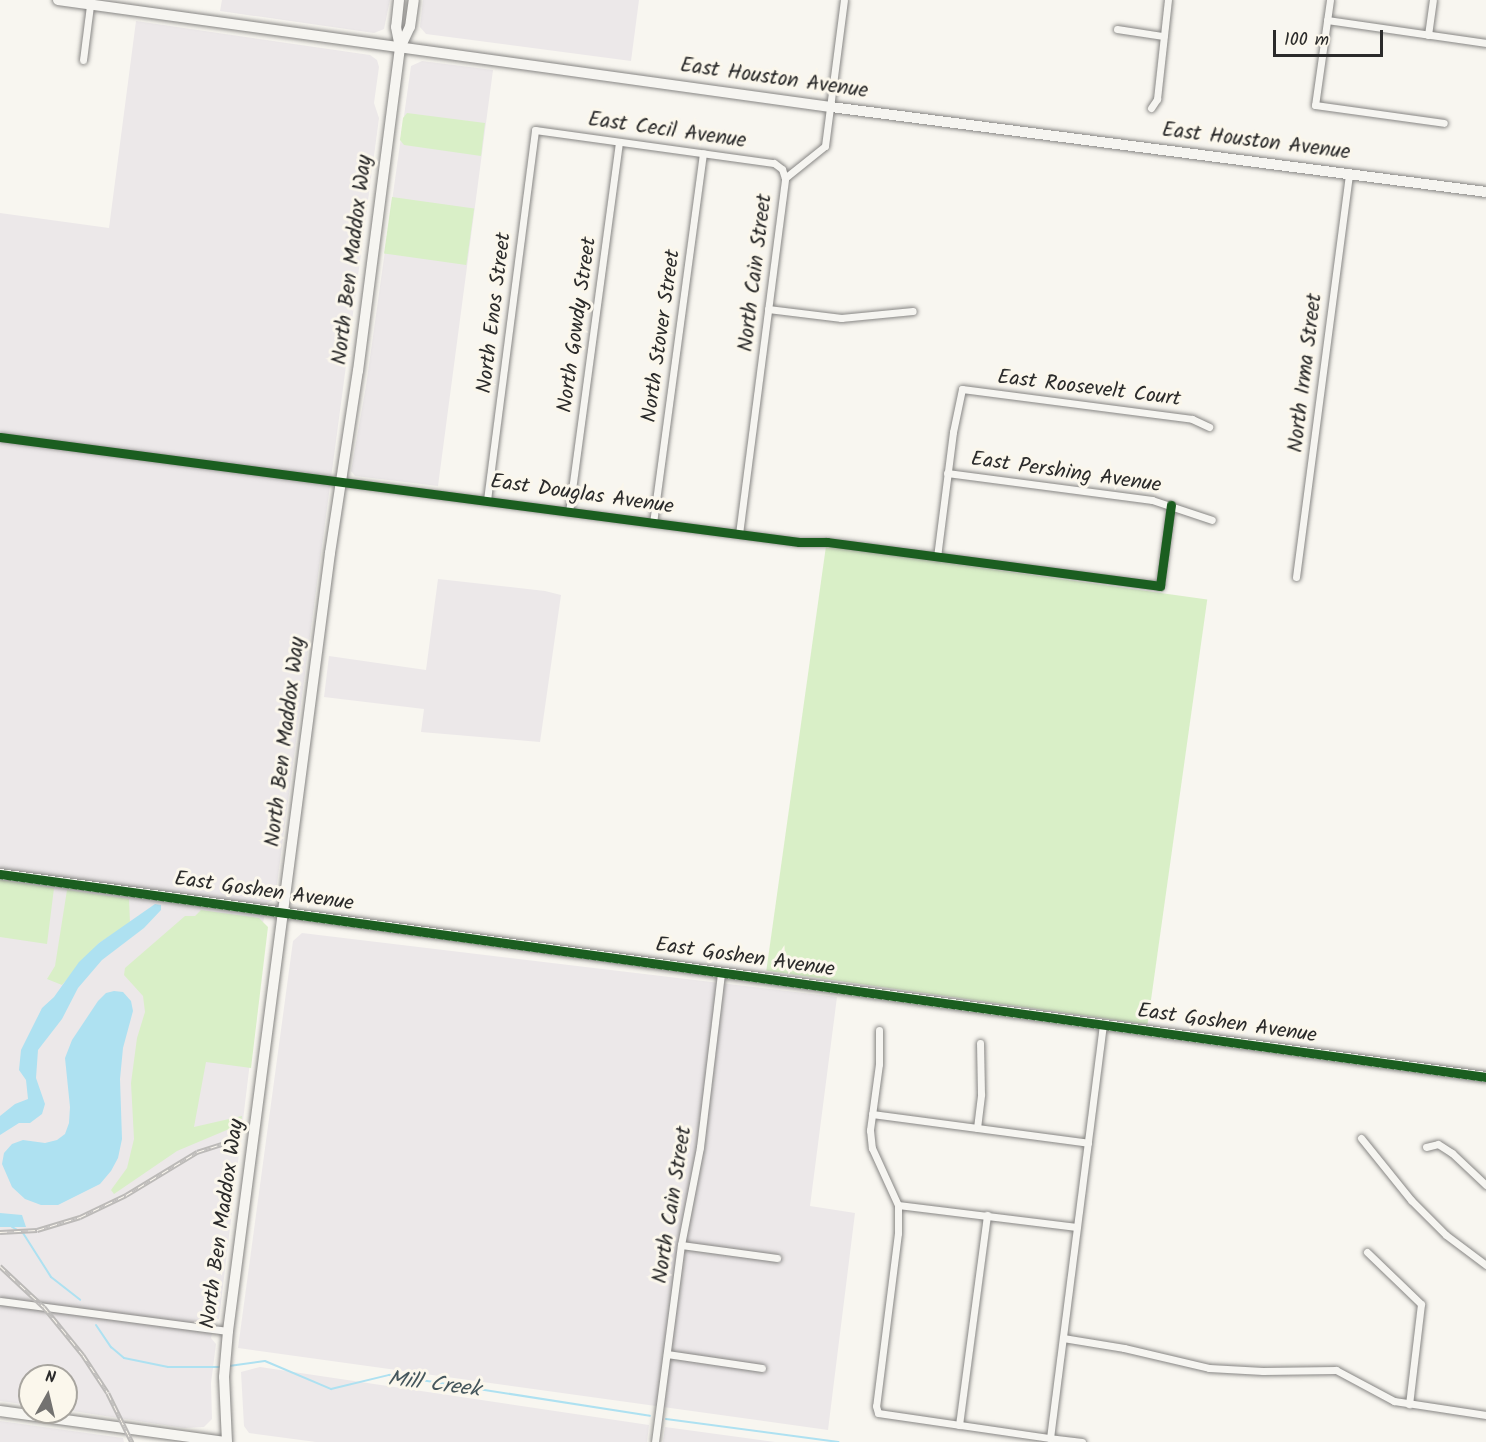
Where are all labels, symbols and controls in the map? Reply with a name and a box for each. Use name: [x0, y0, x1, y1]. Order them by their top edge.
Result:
scale bar: [1276, 18, 1386, 56]
text: 100 m: [1284, 26, 1329, 55]
street label: East Houston Avenue: [678, 53, 870, 105]
street label: East Cecil Avenue: [586, 107, 748, 155]
street label: East Houston Avenue: [1161, 118, 1351, 166]
street label: North Ben Maddox Way: [328, 154, 378, 366]
street label: North Cain Street: [734, 193, 778, 353]
street label: North Enos Street: [473, 231, 517, 395]
street label: North Gowdy Street: [553, 236, 603, 414]
street label: North Stover Street: [637, 248, 687, 424]
street label: North Irma Street: [1284, 292, 1328, 454]
street label: East Roosevelt Court: [996, 365, 1182, 413]
street label: East Pershing Avenue: [969, 447, 1163, 499]
street label: East Douglas Avenue: [489, 470, 675, 520]
street label: North Ben Maddox Way: [261, 636, 311, 848]
street label: East Goshen Avenue: [173, 867, 355, 917]
street label: East Goshen Avenue: [654, 933, 836, 983]
street label: East Goshen Avenue: [1136, 999, 1318, 1049]
street label: North Ben Maddox Way: [196, 1118, 250, 1330]
street label: North Cain Street: [648, 1125, 698, 1285]
north arrow: [18, 1364, 78, 1424]
text: N: [44, 1365, 57, 1391]
water label: Mill Creek: [386, 1366, 482, 1404]

